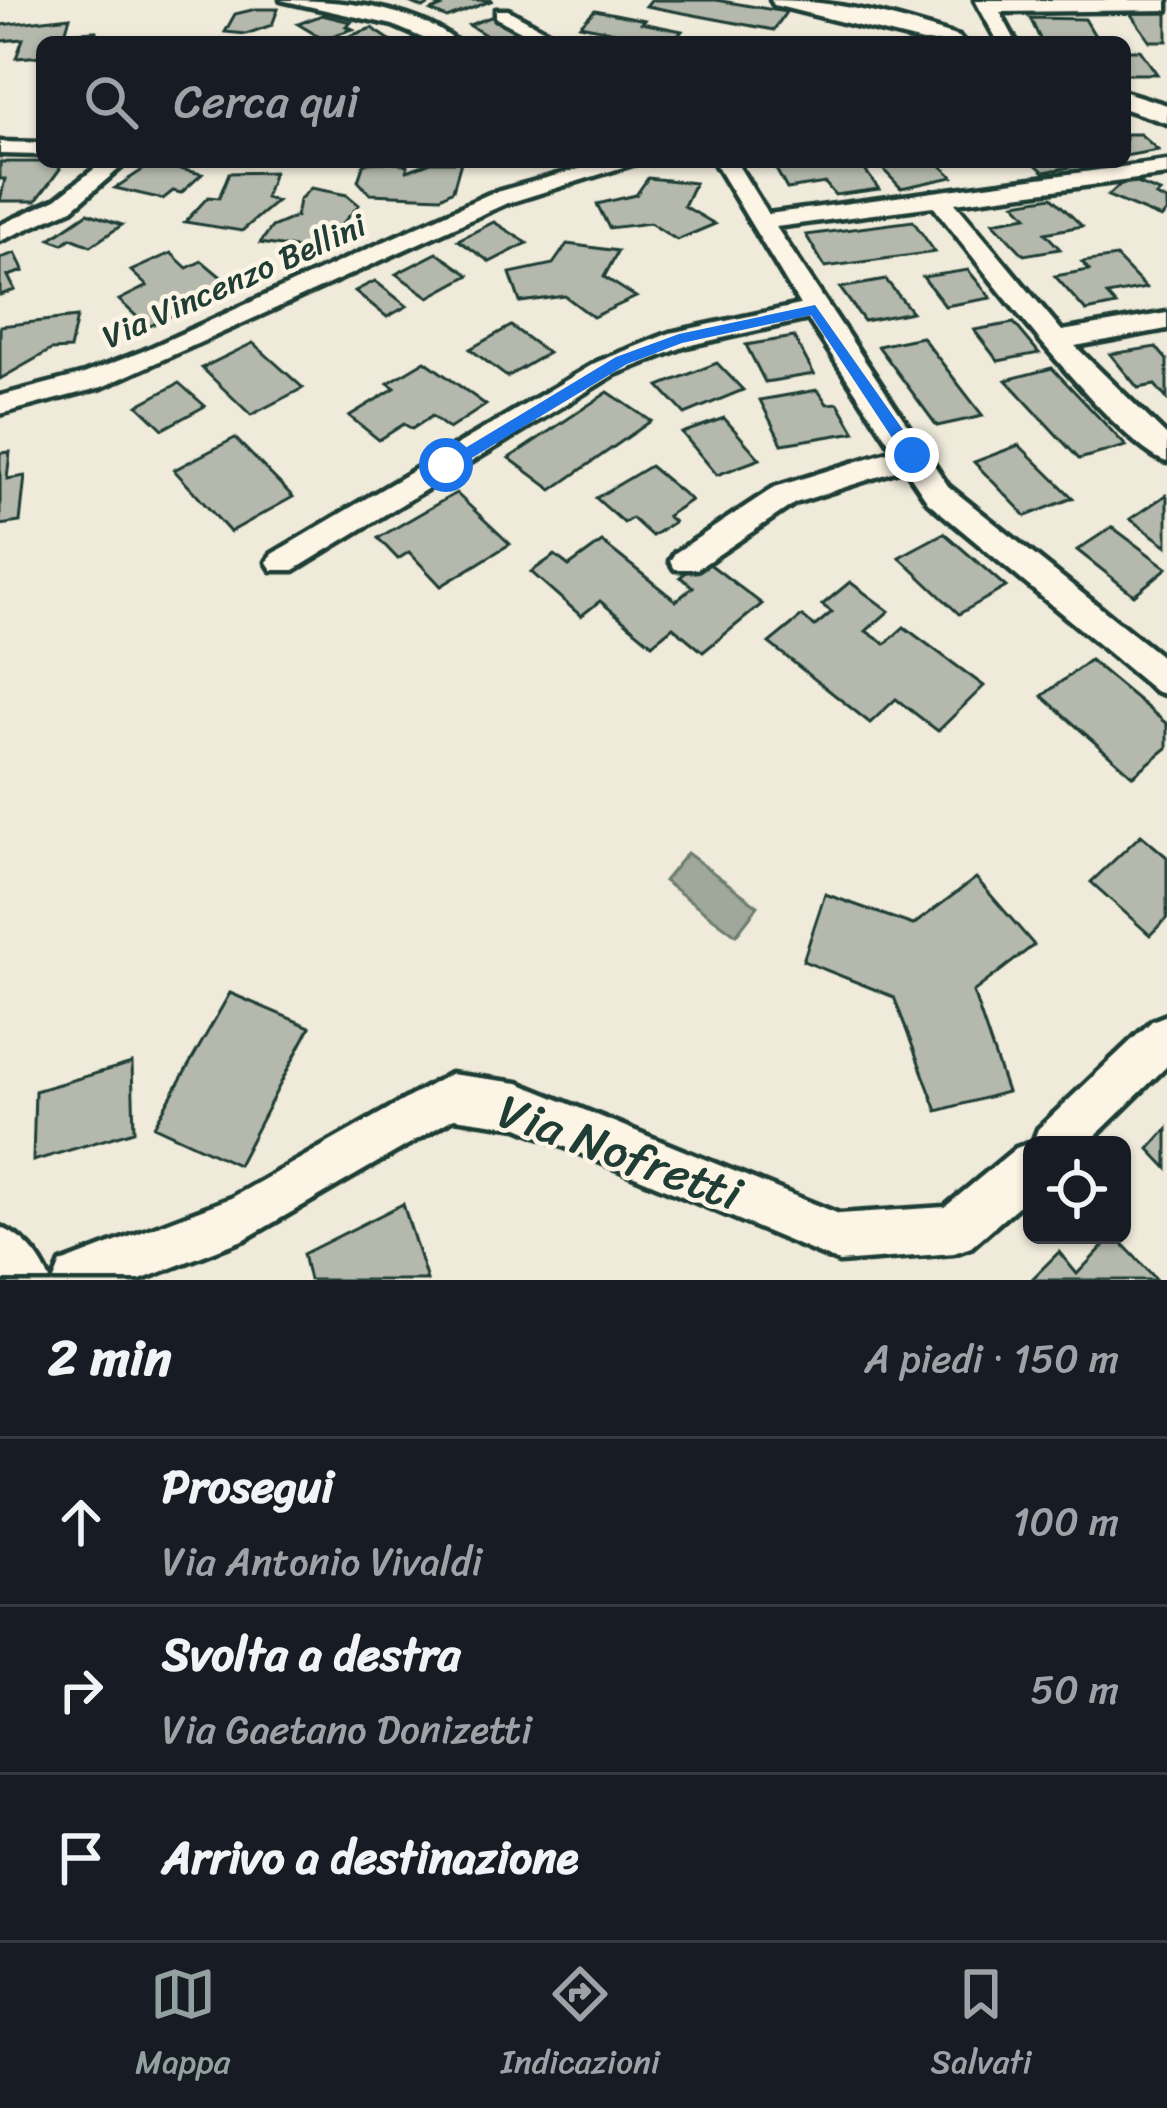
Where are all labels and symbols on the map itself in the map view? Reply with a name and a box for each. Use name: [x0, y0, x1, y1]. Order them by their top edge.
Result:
street label: Via Vincenzo Bellini: [92, 196, 376, 365]
route end: [885, 428, 939, 482]
route start: [419, 438, 473, 492]
street label: Via Nofretti: [486, 1069, 756, 1236]

